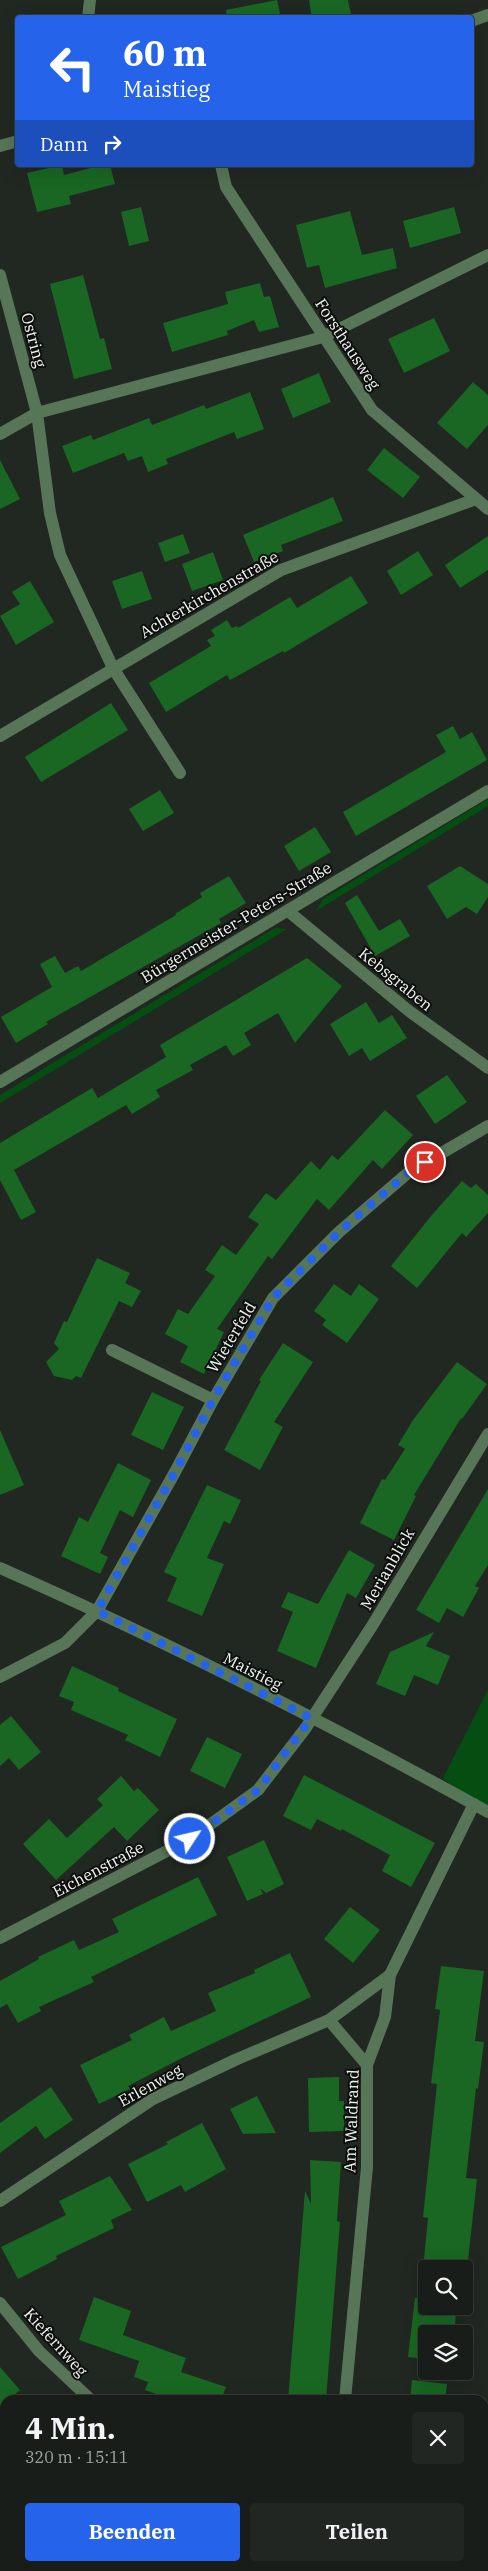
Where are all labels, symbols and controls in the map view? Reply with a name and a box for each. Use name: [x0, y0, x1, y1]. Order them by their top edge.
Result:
text: 60 m: [123, 30, 207, 76]
icon: left: [40, 35, 105, 100]
text: Maistieg: [123, 74, 210, 103]
icon: right: [98, 130, 126, 158]
text: Dann: [40, 132, 88, 156]
street label: Forsthausweg: [311, 295, 385, 394]
street label: Ostring: [17, 310, 51, 370]
street label: Achterkirchenstraße: [136, 546, 282, 642]
street label: Bürgermeister-Peters-Straße: [137, 857, 335, 987]
street label: Kebsgraben: [355, 943, 437, 1015]
pin: [404, 1141, 446, 1183]
icon: arrive: [411, 1148, 439, 1176]
street label: Wieterfeld: [202, 1298, 260, 1376]
street label: Merianblick: [356, 1524, 419, 1613]
street label: Maistieg: [220, 1648, 286, 1694]
position arrow: [163, 1812, 215, 1864]
street label: Eichenstraße: [49, 1837, 147, 1901]
street label: Erlenweg: [114, 2059, 186, 2111]
street label: Am Waldrand: [339, 2069, 363, 2173]
map controls: [418, 2260, 473, 2380]
button: search: [418, 2260, 473, 2315]
street label: Kiefernweg: [20, 2303, 92, 2381]
button: layers: [418, 2325, 473, 2380]
text: 4 Min.: [25, 2408, 116, 2447]
button: close: [412, 2412, 464, 2464]
text: 320 m · 15:11: [25, 2447, 128, 2467]
button: Beenden: [25, 2503, 240, 2561]
button: Teilen: [250, 2503, 464, 2561]

